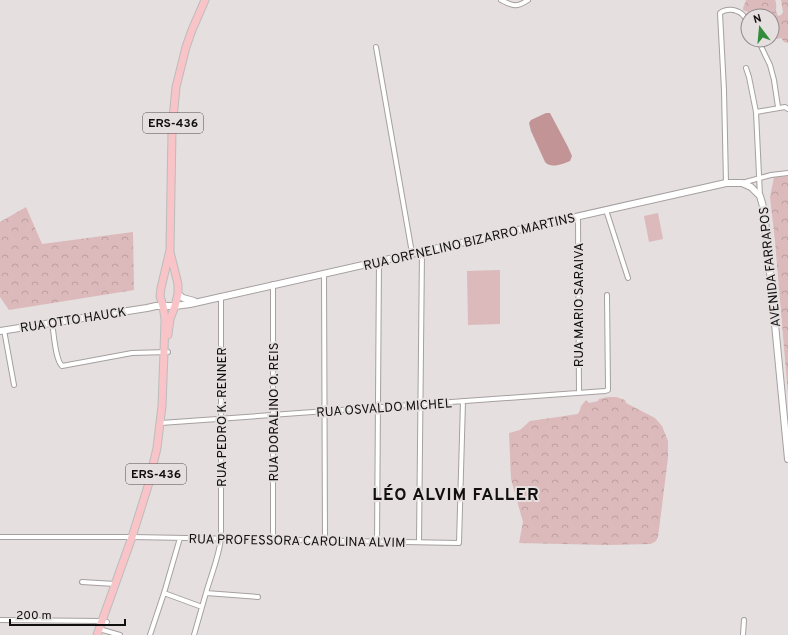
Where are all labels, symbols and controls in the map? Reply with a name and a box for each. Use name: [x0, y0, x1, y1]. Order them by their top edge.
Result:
north arrow: [740, 8, 780, 48]
text: N: [752, 12, 763, 27]
road number: ERS-436: [143, 113, 203, 133]
street label: AVENIDA FARRAPOS: [757, 206, 785, 328]
street label: RUA ORFNELINO BIZARRO MARTINS: [362, 211, 577, 275]
street label: RUA MARIO SARAIVA: [572, 243, 588, 367]
street label: RUA OTTO HAUCK: [19, 305, 128, 337]
street label: RUA DORALINO O. REIS: [267, 343, 283, 481]
street label: RUA PEDRO K. RENNER: [215, 347, 231, 487]
street label: RUA OSVALDO MICHEL: [316, 396, 453, 422]
road number: ERS-436: [126, 464, 186, 484]
district label: LÉO ALVIM FALLER: [372, 484, 540, 507]
street label: RUA PROFESSORA CAROLINA ALVIM: [188, 532, 406, 552]
scale bar: [10, 601, 125, 627]
text: 200 m: [16, 608, 52, 624]

